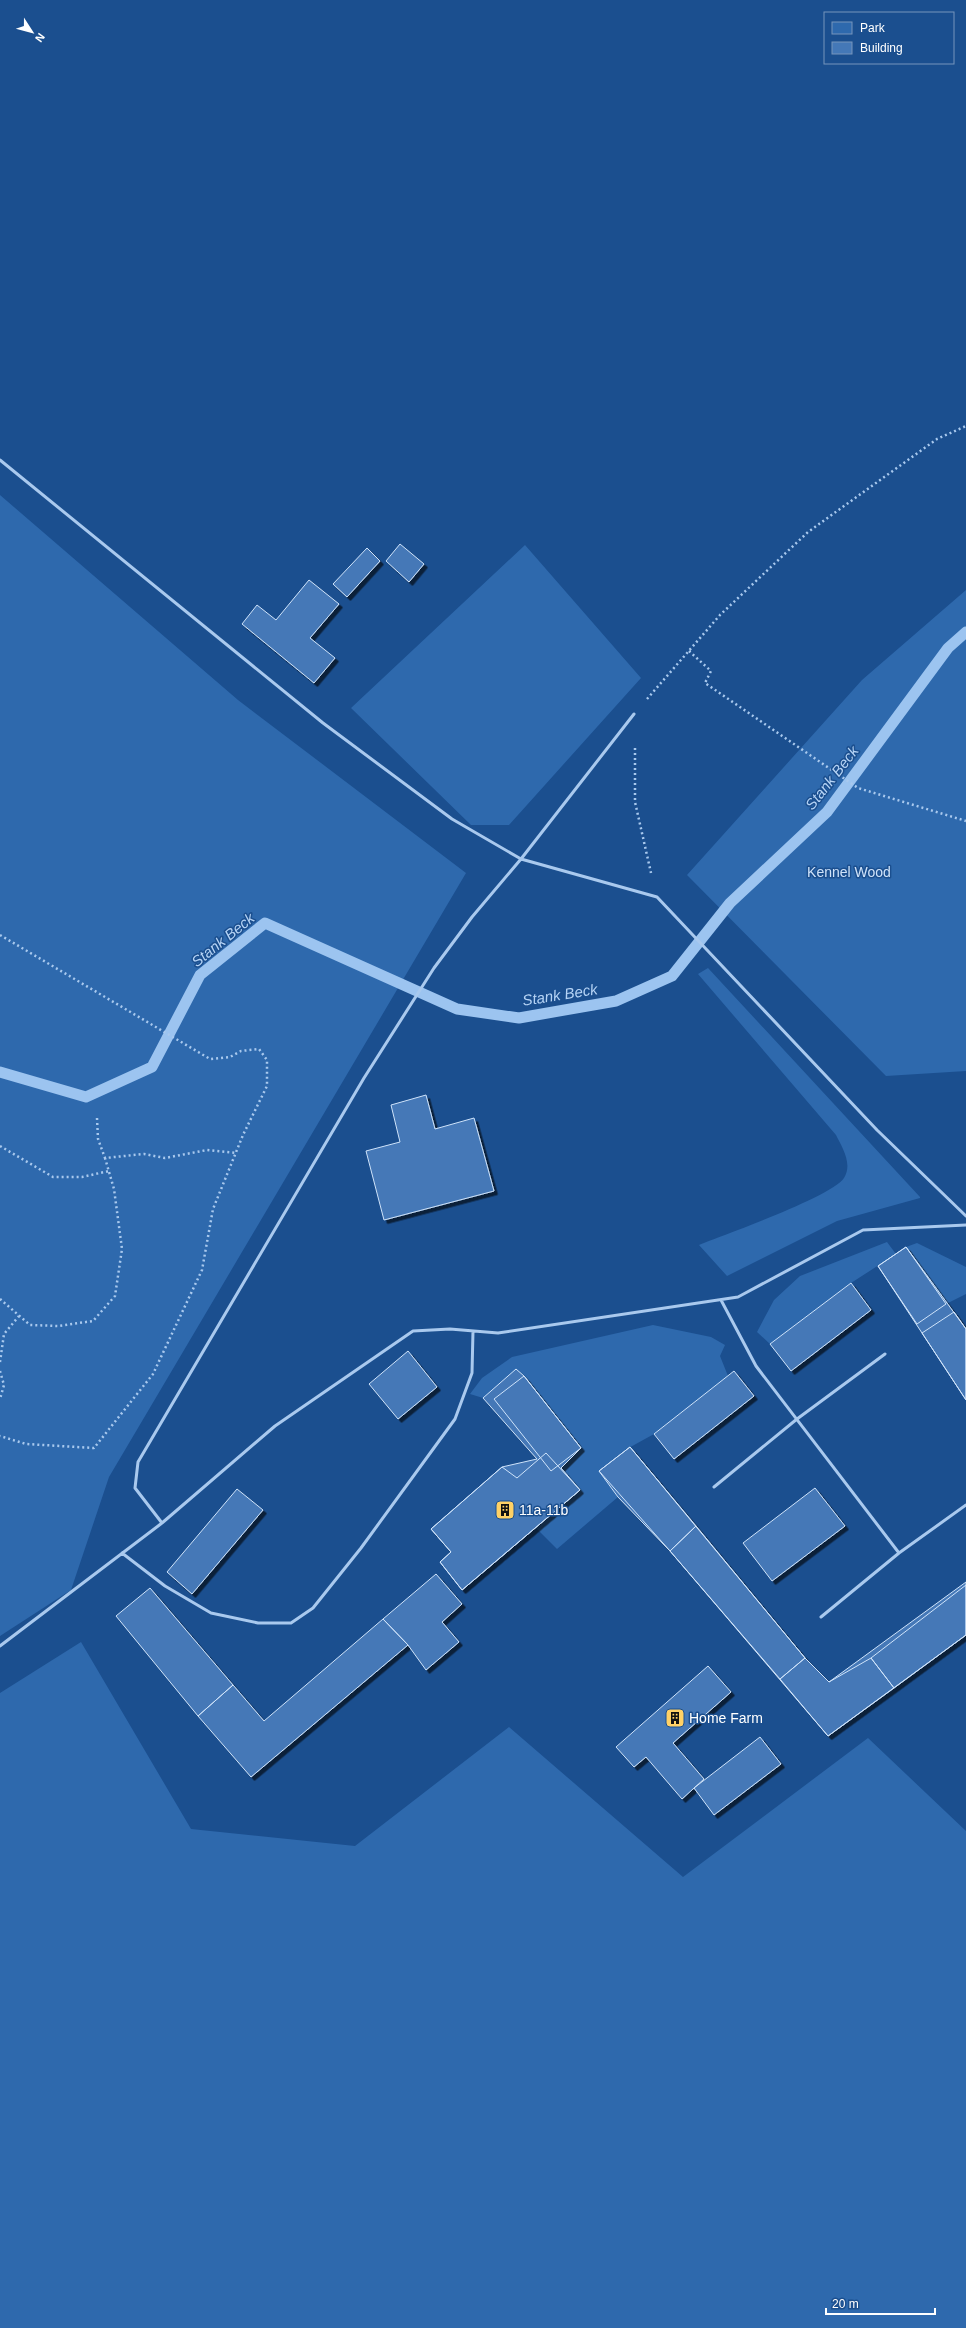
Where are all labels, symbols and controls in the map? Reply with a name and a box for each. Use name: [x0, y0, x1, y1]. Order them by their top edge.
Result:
north arrow: [12, 12, 52, 52]
legend: [824, 12, 954, 64]
text: Park: [860, 21, 886, 35]
text: N: [33, 31, 47, 45]
text: Building: [860, 41, 903, 55]
water label: Stank Beck: [802, 741, 863, 813]
park label: Kennel Wood: [807, 864, 891, 880]
water label: Stank Beck: [188, 908, 259, 970]
water label: Stank Beck: [521, 980, 600, 1009]
building icon: 11a-11b: [494, 1499, 516, 1521]
place label: 11a-11b: [519, 1502, 569, 1518]
building icon: Home Farm: [664, 1707, 686, 1729]
place label: Home Farm: [689, 1710, 763, 1726]
scale bar: [826, 2290, 935, 2316]
text: 20 m: [832, 2297, 859, 2311]

